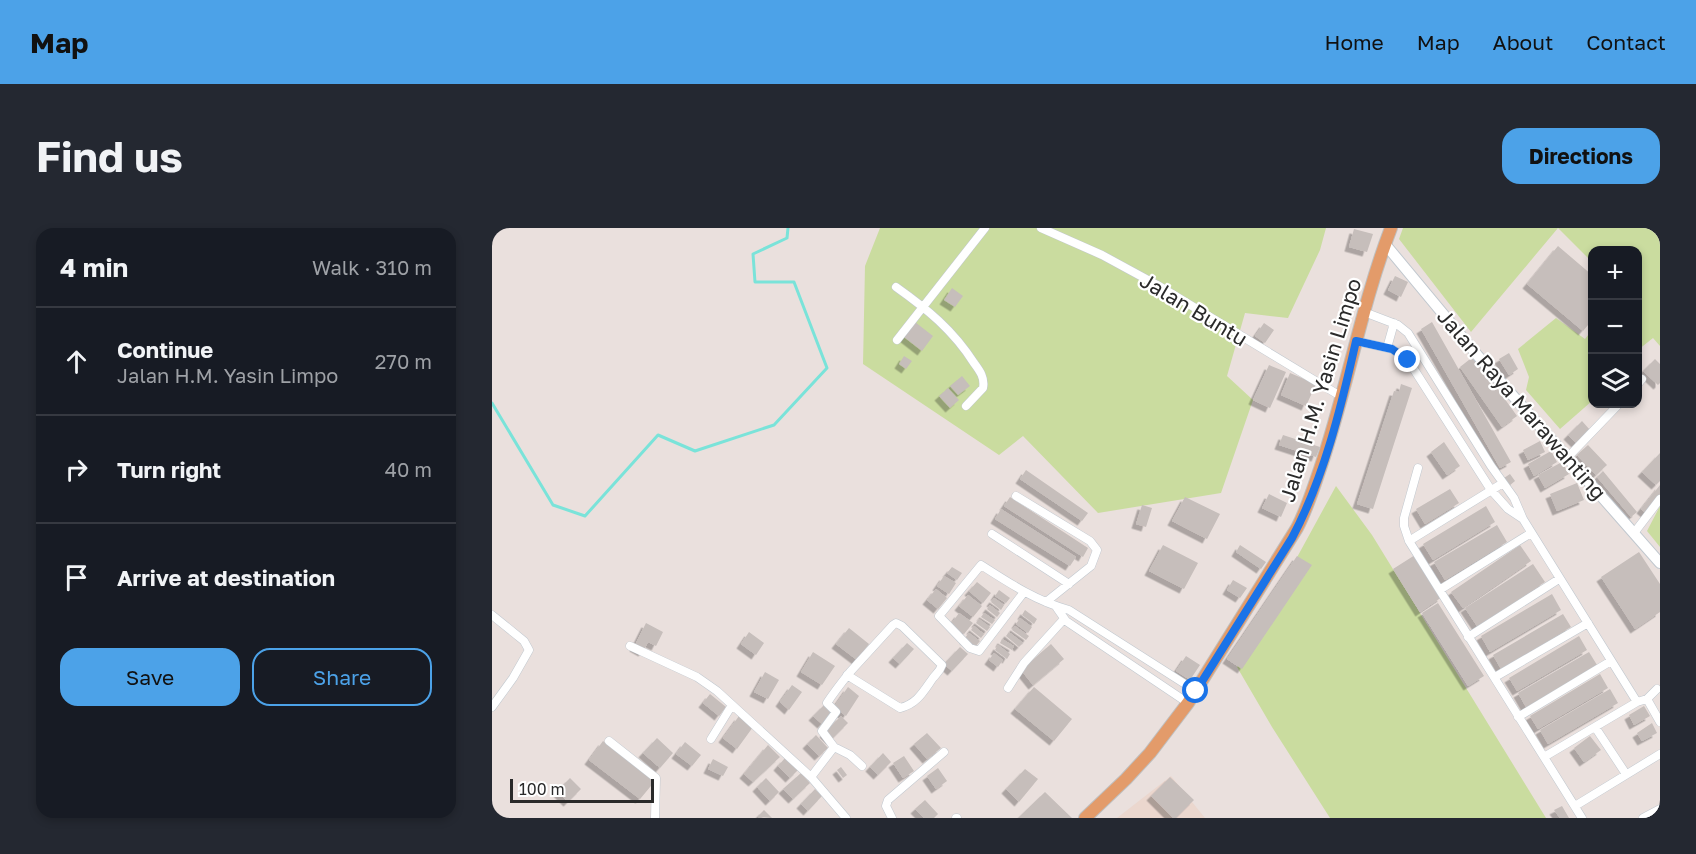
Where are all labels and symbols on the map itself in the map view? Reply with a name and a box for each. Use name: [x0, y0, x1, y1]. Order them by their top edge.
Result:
street label: Jalan Buntu: [1136, 267, 1252, 351]
street label: Jalan H.M. Yasin Limpo: [1274, 275, 1366, 505]
street label: Jalan Raya Marawanting: [1432, 303, 1612, 505]
route end: [1394, 346, 1420, 372]
route start: [1182, 677, 1208, 703]
scale bar: [510, 776, 654, 804]

